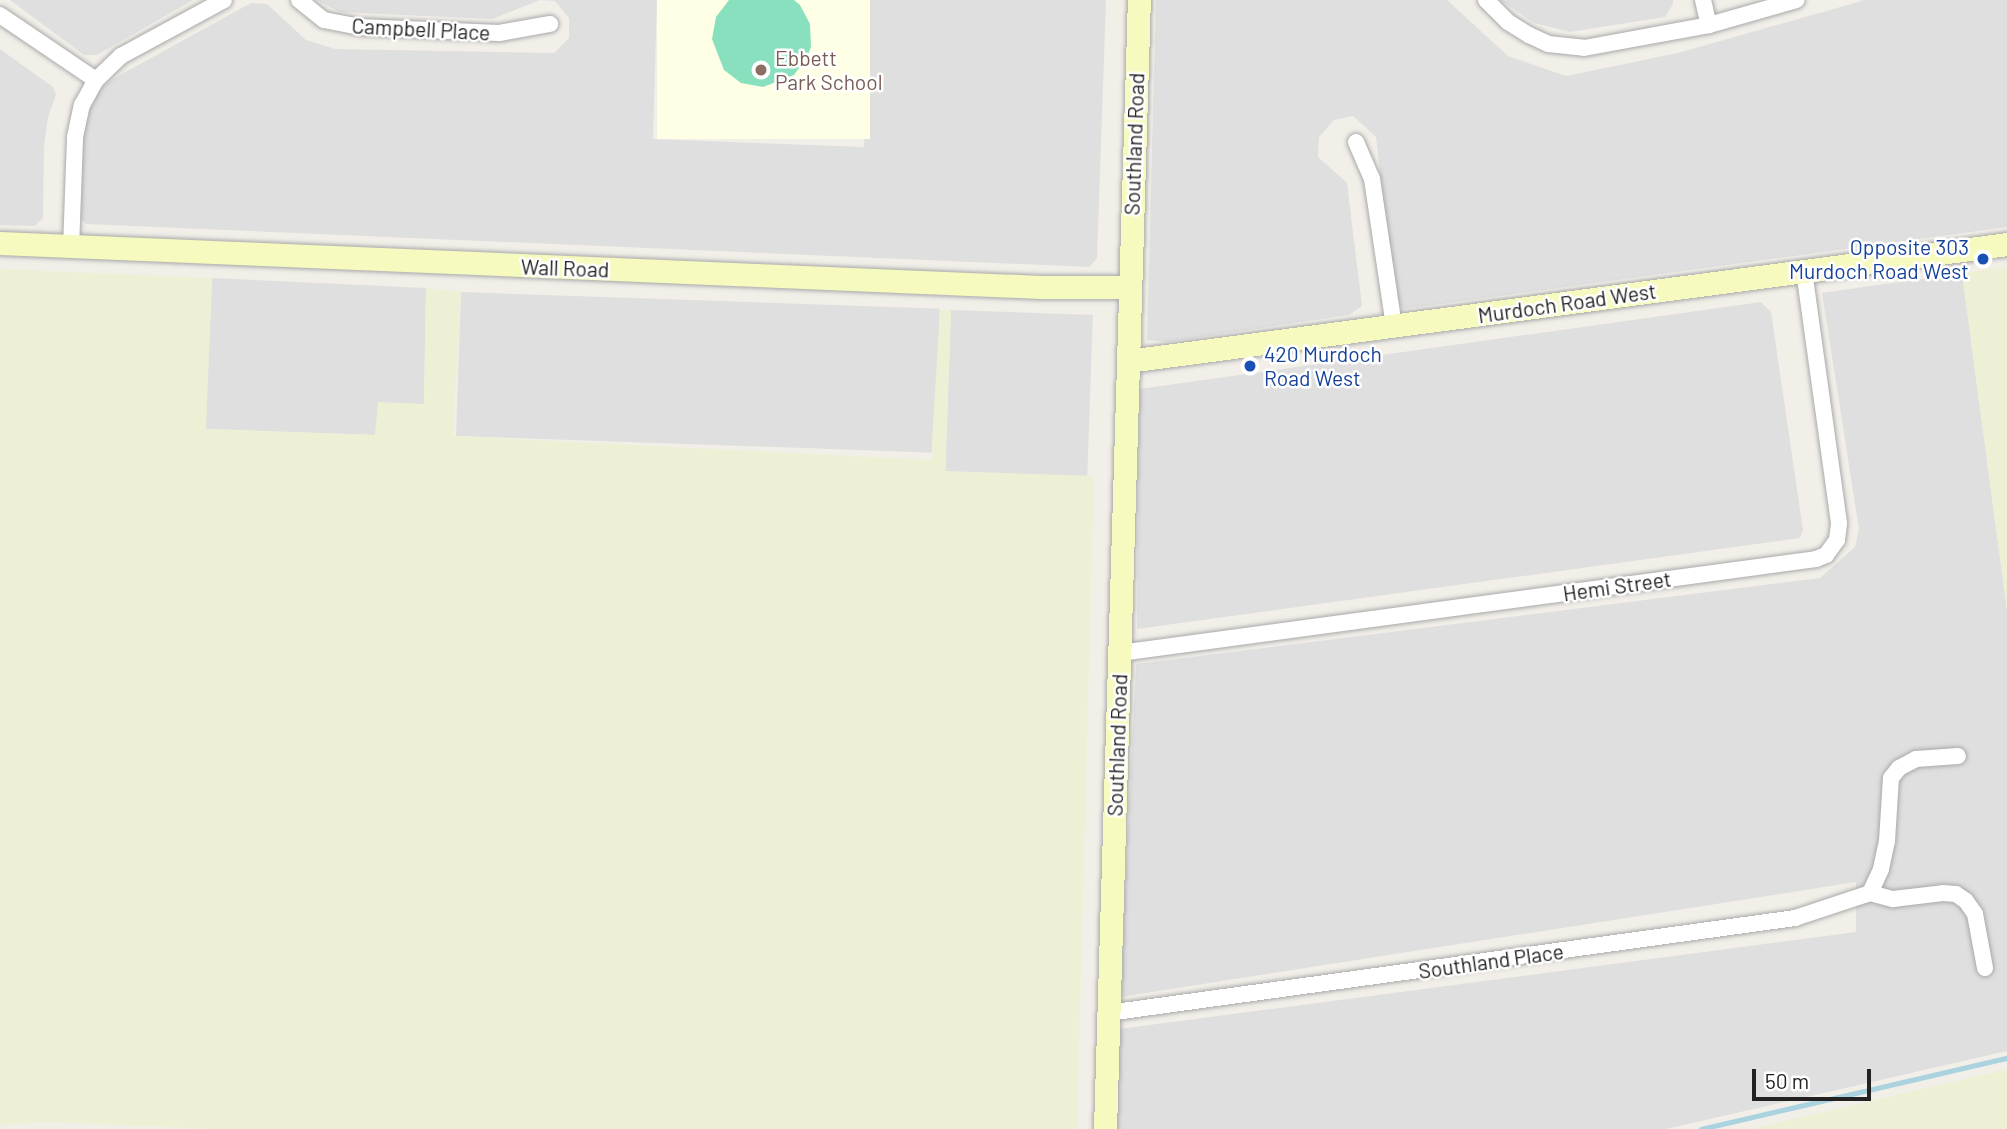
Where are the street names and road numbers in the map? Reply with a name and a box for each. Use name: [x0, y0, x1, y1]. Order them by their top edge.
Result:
street label: Campbell Place: [351, 13, 491, 45]
street label: Southland Road: [1119, 72, 1149, 216]
street label: Wall Road: [520, 254, 610, 282]
street label: Murdoch Road West: [1476, 278, 1658, 328]
street label: Hemi Street: [1561, 566, 1673, 606]
street label: Southland Road: [1102, 673, 1132, 817]
street label: Southland Place: [1417, 938, 1565, 984]

